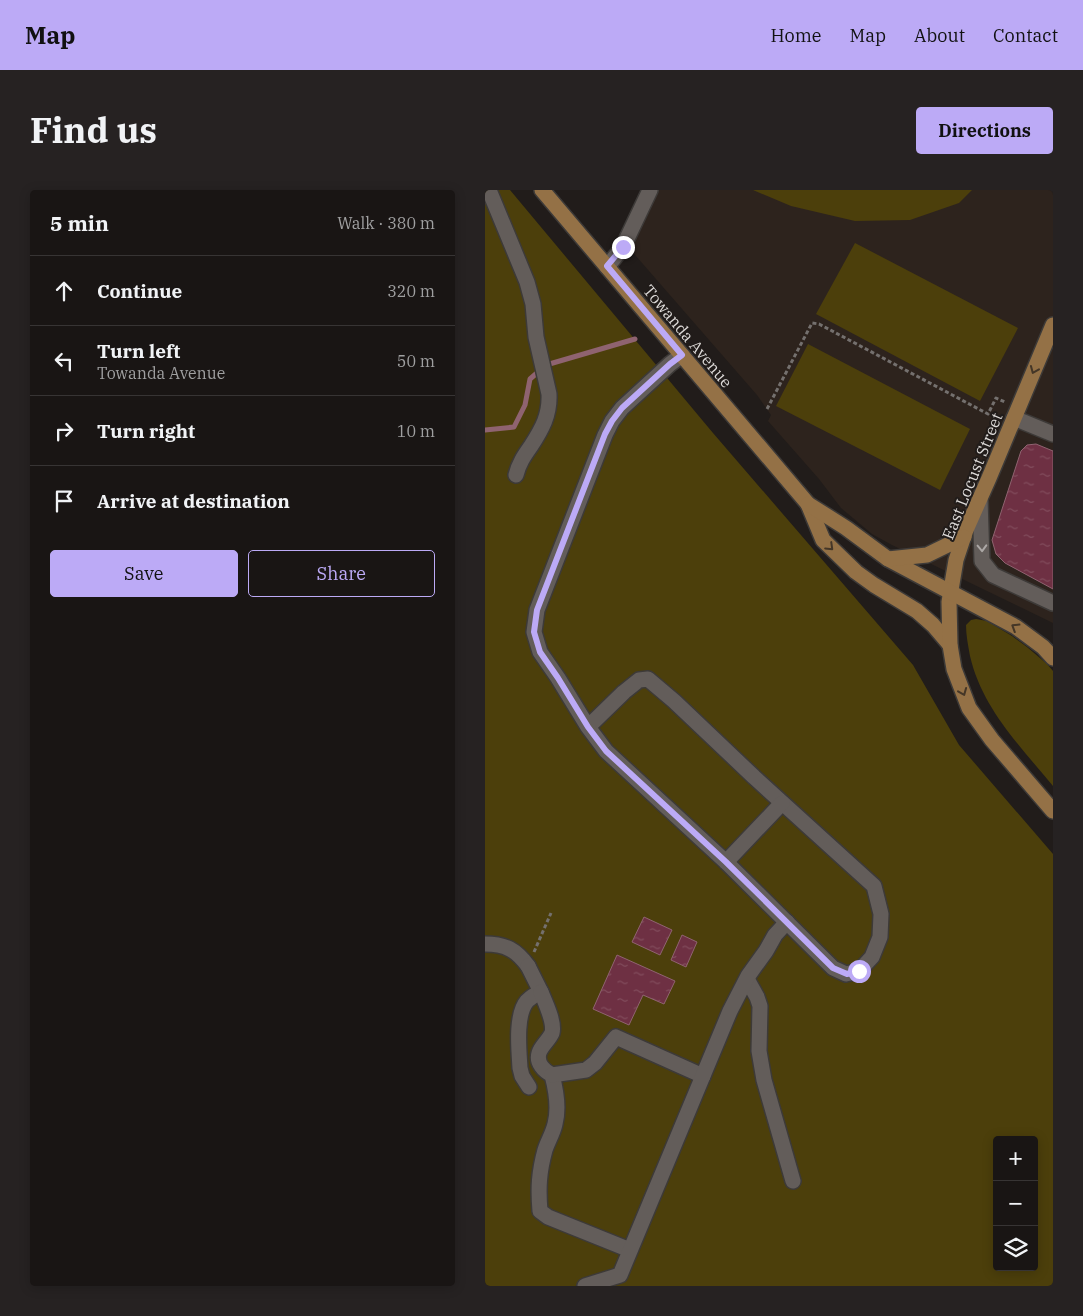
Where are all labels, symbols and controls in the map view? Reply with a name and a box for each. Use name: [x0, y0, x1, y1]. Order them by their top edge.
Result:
text: Map: [25, 19, 75, 51]
text: Home: [770, 24, 822, 47]
text: Map: [850, 24, 886, 47]
text: About: [914, 24, 965, 47]
text: Contact: [993, 24, 1058, 47]
text: Find us: [30, 107, 157, 153]
button: Directions: [916, 107, 1053, 154]
text: 5 min: [50, 209, 109, 237]
text: Walk · 380 m: [337, 213, 435, 233]
route end: [612, 236, 635, 259]
icon: ahead: [50, 277, 78, 305]
text: Continue: [97, 279, 182, 303]
street label: Towanda Avenue: [639, 280, 737, 392]
text: 320 m: [387, 281, 435, 301]
text: Turn left: [97, 339, 180, 363]
icon: left: [50, 347, 78, 375]
text: 50 m: [397, 351, 435, 371]
text: Towanda Avenue: [97, 363, 225, 383]
one-way arrow: [1030, 365, 1041, 374]
street label: East Locust Street: [937, 409, 1007, 542]
icon: right: [50, 417, 78, 445]
text: Turn right: [97, 419, 195, 443]
text: 10 m: [397, 421, 435, 441]
icon: arrive: [50, 487, 78, 515]
text: Arrive at destination: [97, 489, 290, 513]
one-way arrow: [825, 541, 834, 550]
one-way arrow: [976, 544, 987, 552]
button: Save: [50, 550, 238, 597]
button: Share: [248, 550, 435, 597]
one-way arrow: [1012, 624, 1021, 634]
one-way arrow: [957, 687, 967, 696]
route start: [848, 960, 871, 983]
map controls: [993, 1136, 1038, 1271]
button: +: [993, 1136, 1038, 1181]
button: −: [993, 1181, 1038, 1226]
button: layers: [993, 1226, 1038, 1271]

